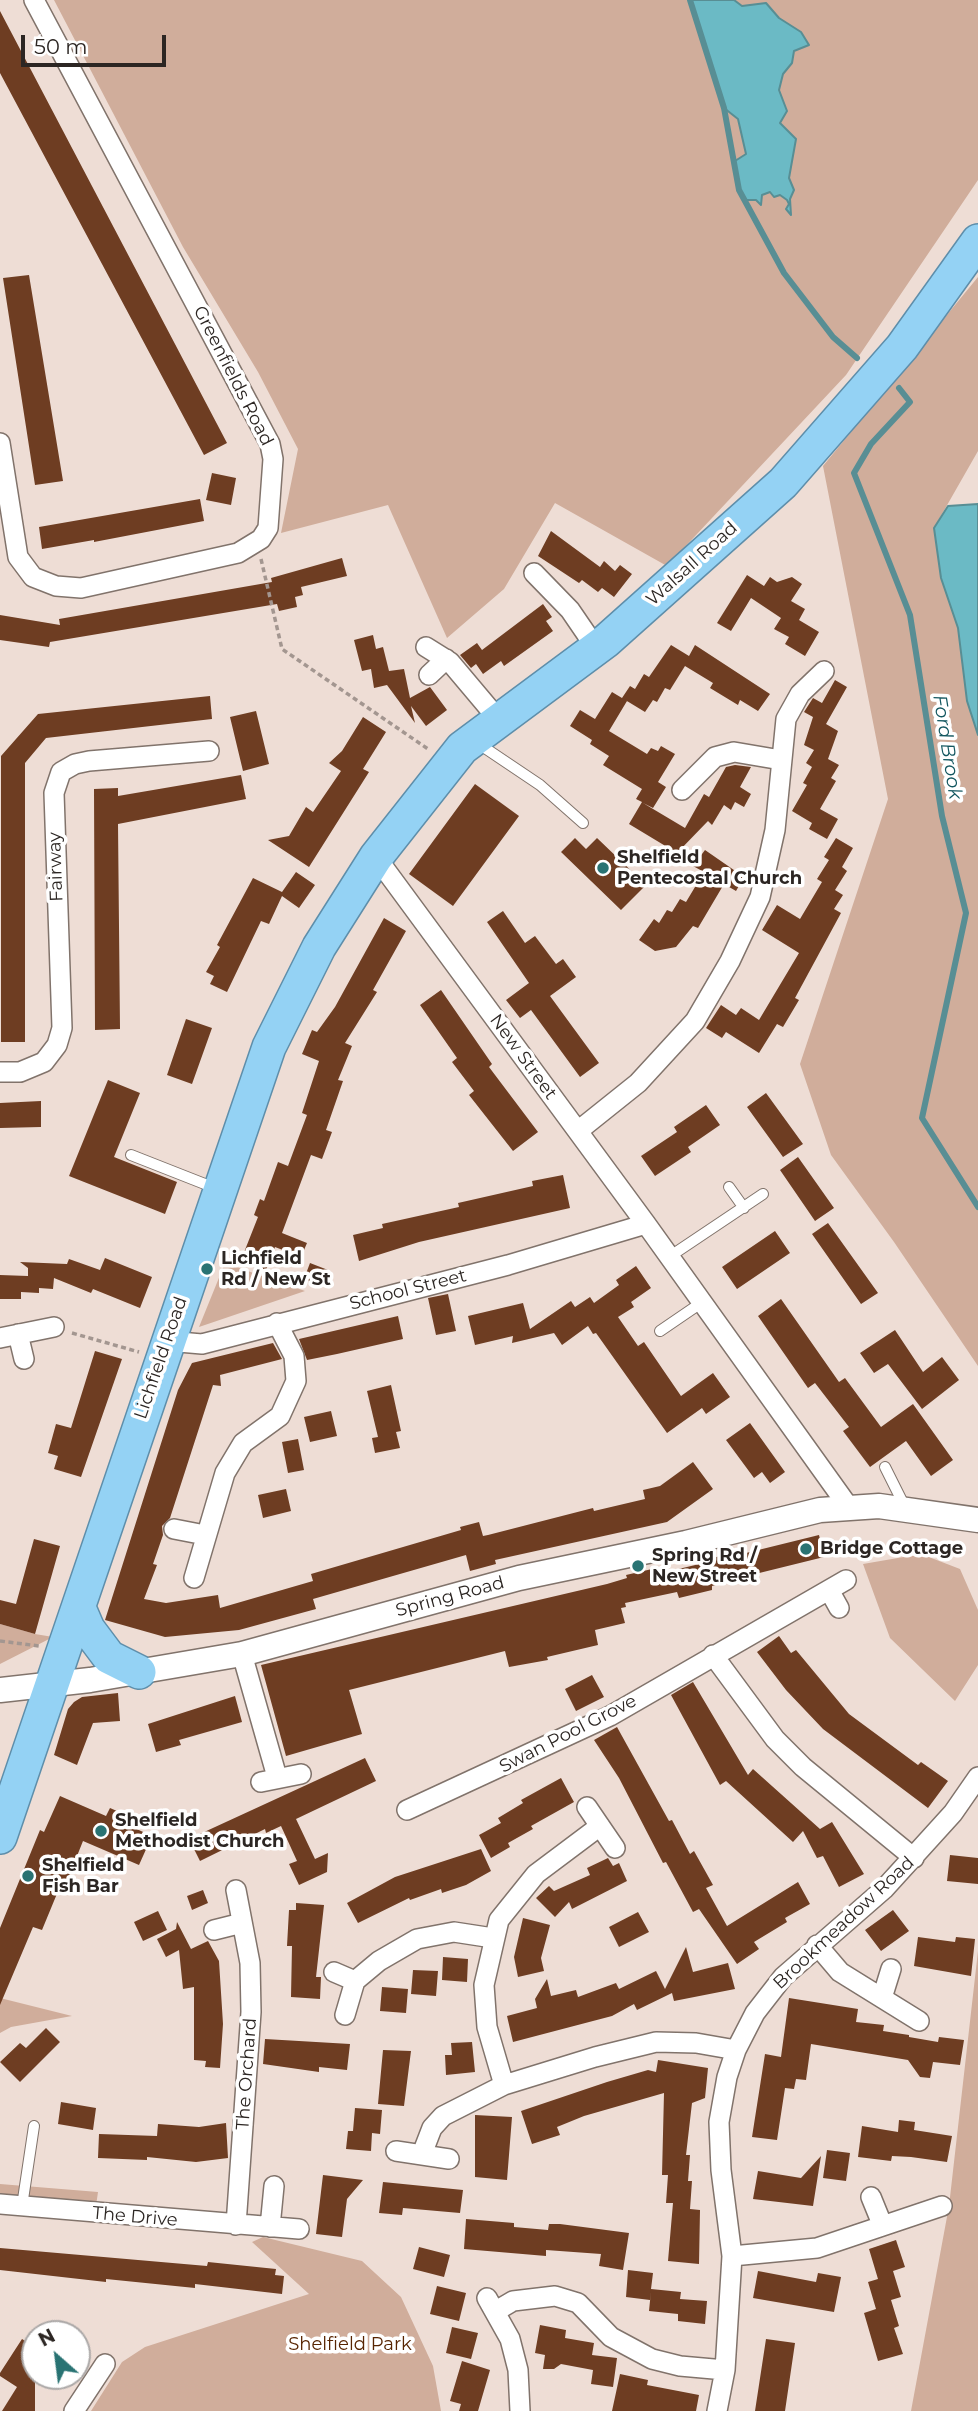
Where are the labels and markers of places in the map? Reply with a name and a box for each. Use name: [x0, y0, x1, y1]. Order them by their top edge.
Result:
place label: Shelfield Pentecostal Church: [617, 847, 802, 890]
marker: Shelfield Pentecostal Church: [595, 860, 611, 876]
place label: Lichfield Rd / New St: [221, 1248, 331, 1290]
marker: Lichfield Rd / New St: [199, 1261, 215, 1277]
place label: Bridge Cottage: [820, 1538, 963, 1560]
marker: Bridge Cottage: [798, 1541, 814, 1557]
place label: Spring Rd / New Street: [652, 1545, 757, 1588]
marker: Spring Rd / New Street: [630, 1558, 646, 1574]
place label: Shelfield Methodist Church: [115, 1810, 284, 1853]
marker: Shelfield Methodist Church: [93, 1823, 109, 1839]
place label: Shelfield Fish Bar: [42, 1855, 124, 1898]
marker: Shelfield Fish Bar: [20, 1868, 36, 1884]

